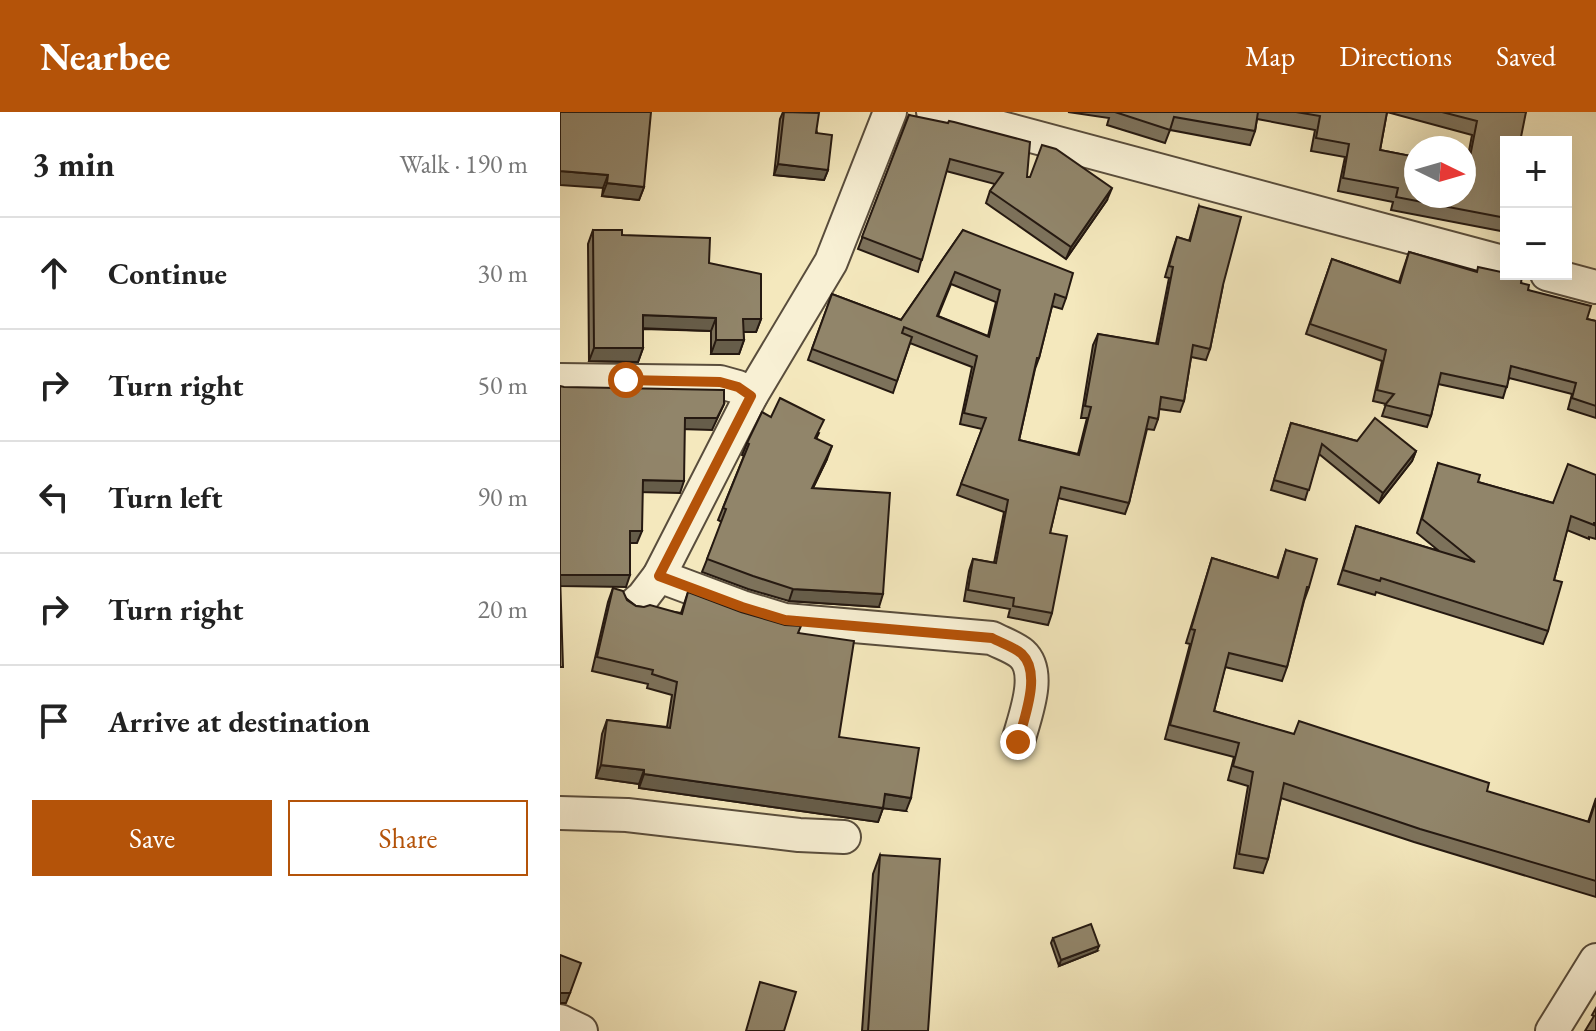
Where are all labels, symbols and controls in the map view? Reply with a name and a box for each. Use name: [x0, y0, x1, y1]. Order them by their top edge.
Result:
text: Nearbee: [40, 32, 170, 81]
text: Map: [1245, 38, 1295, 74]
text: Directions: [1339, 38, 1452, 74]
text: Saved: [1496, 38, 1556, 74]
north arrow: [1404, 136, 1476, 208]
map controls: [1500, 136, 1572, 280]
button: +: [1500, 136, 1572, 208]
text: 3 min: [32, 142, 115, 186]
text: Walk · 190 m: [400, 147, 528, 181]
button: −: [1500, 208, 1572, 280]
icon: ahead: [32, 251, 76, 295]
text: Continue: [108, 254, 227, 293]
text: 30 m: [478, 256, 528, 290]
route start: [608, 362, 644, 398]
icon: right: [32, 363, 76, 407]
text: Turn right: [108, 366, 244, 405]
text: 50 m: [478, 368, 528, 402]
icon: left: [32, 475, 76, 519]
text: Turn left: [108, 478, 222, 517]
text: 90 m: [478, 480, 528, 514]
icon: right: [32, 587, 76, 631]
text: Turn right: [108, 590, 244, 629]
text: 20 m: [478, 592, 528, 626]
icon: arrive: [32, 699, 76, 743]
text: Arrive at destination: [108, 702, 370, 741]
route end: [1000, 724, 1036, 760]
button: Save: [32, 800, 272, 876]
button: Share: [288, 800, 528, 876]

